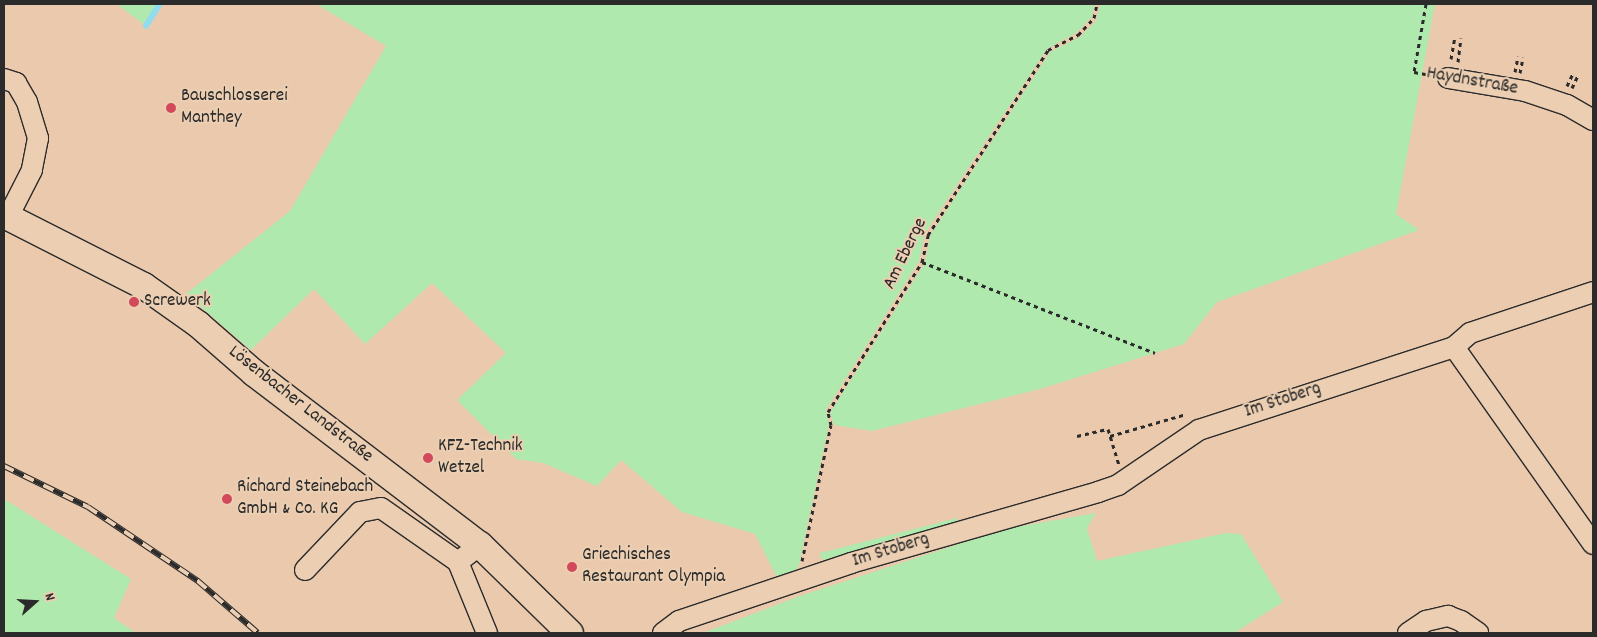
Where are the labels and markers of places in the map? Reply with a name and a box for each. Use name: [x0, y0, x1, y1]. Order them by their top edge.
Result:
place label: Bauschlosserei Manthey: [181, 86, 288, 130]
marker: Bauschlosserei Manthey: [165, 102, 177, 114]
place label: Screwerk: [144, 291, 211, 313]
marker: Screwerk: [128, 296, 140, 308]
place label: KFZ-Technik Wetzel: [438, 436, 522, 480]
marker: KFZ-Technik Wetzel: [422, 452, 434, 464]
place label: Richard Steinebach GmbH & Co. KG: [237, 477, 373, 521]
marker: Richard Steinebach GmbH & Co. KG: [221, 493, 233, 505]
place label: Griechisches Restaurant Olympia: [582, 545, 725, 589]
marker: Griechisches Restaurant Olympia: [566, 561, 578, 573]

